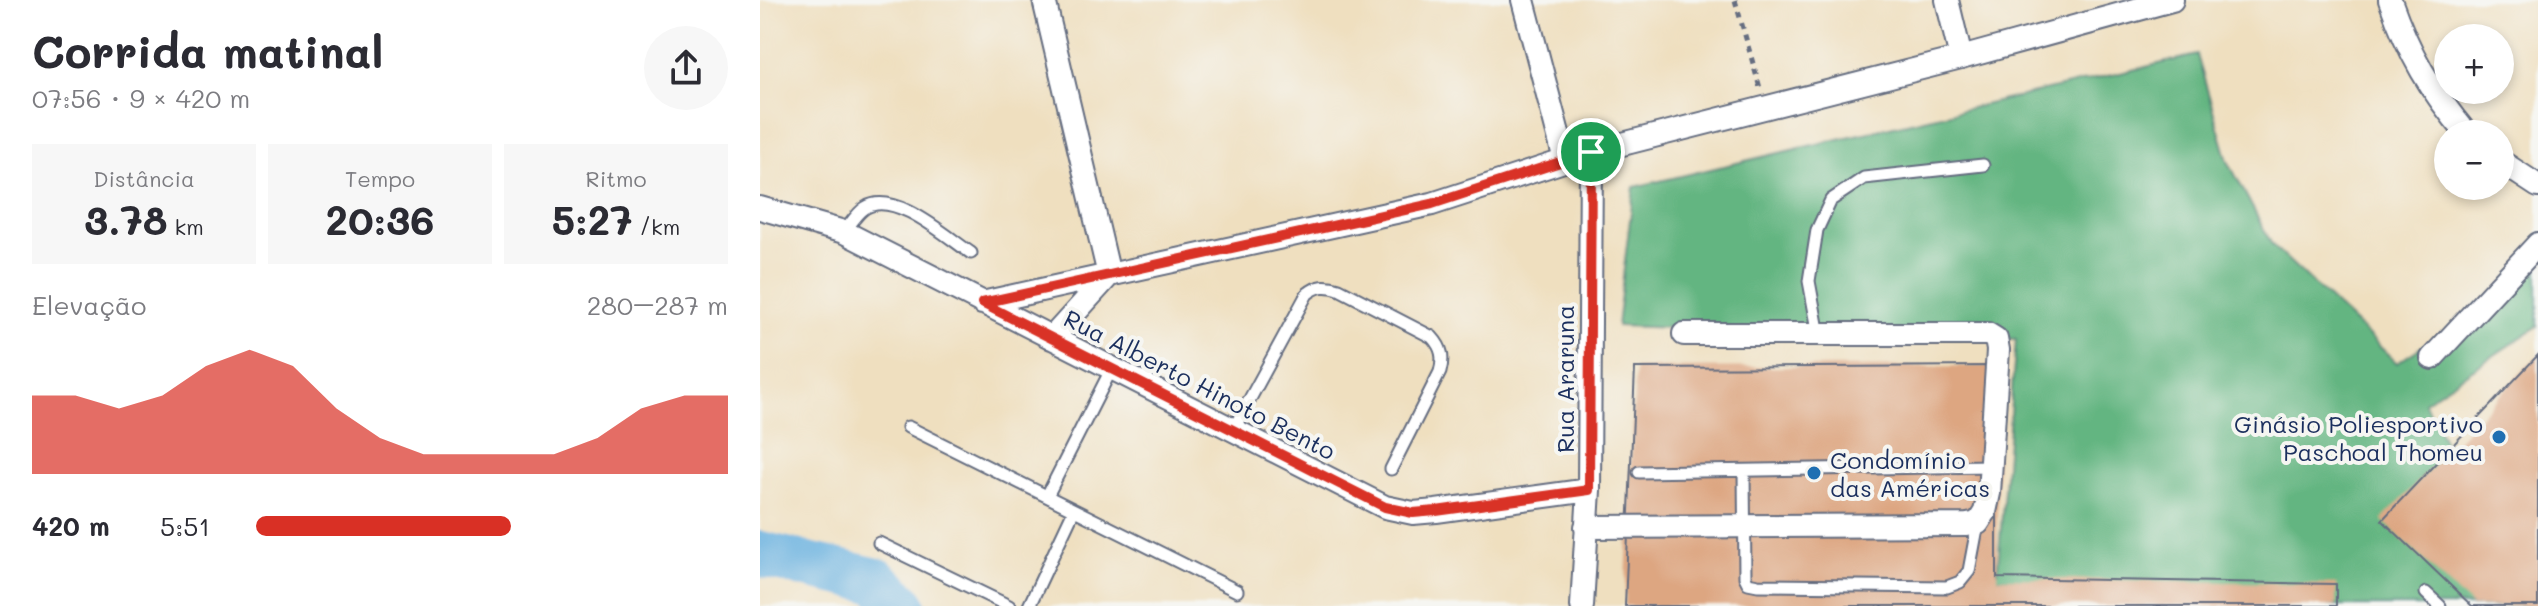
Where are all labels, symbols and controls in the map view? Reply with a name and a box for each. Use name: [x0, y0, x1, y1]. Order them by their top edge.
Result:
text: Corrida matinal: [32, 22, 383, 79]
map controls: [2434, 24, 2514, 200]
button: +: [2434, 24, 2514, 104]
button: share: [644, 26, 728, 110]
text: 07:56 · 9 × 420 m: [32, 81, 250, 115]
pin: [1557, 118, 1625, 186]
button: −: [2434, 120, 2514, 200]
icon: arrive: [1569, 130, 1613, 174]
text: Distância: [93, 164, 195, 193]
text: Tempo: [345, 164, 415, 193]
text: Ritmo: [585, 164, 647, 193]
text: 3.78: [84, 193, 168, 245]
text: 20:36: [326, 193, 434, 245]
text: 5:27: [552, 193, 632, 245]
text: km: [168, 212, 204, 241]
text: /km: [632, 212, 680, 241]
text: Elevação: [32, 288, 146, 322]
text: 280–287 m: [587, 288, 728, 322]
street label: Rua Alberto Hinoto Bento: [1059, 302, 1341, 466]
street label: Rua Araruna: [1549, 305, 1580, 453]
place label: Ginásio Poliesportivo Paschoal Thomeu: [2234, 408, 2483, 467]
marker: Ginásio Poliesportivo Paschoal Thomeu: [2490, 428, 2508, 446]
place label: Condomínio das Américas: [1830, 444, 1990, 503]
marker: Condomínio das Américas: [1805, 464, 1823, 482]
text: 420 m: [32, 509, 110, 543]
text: 5:51: [160, 509, 210, 543]

